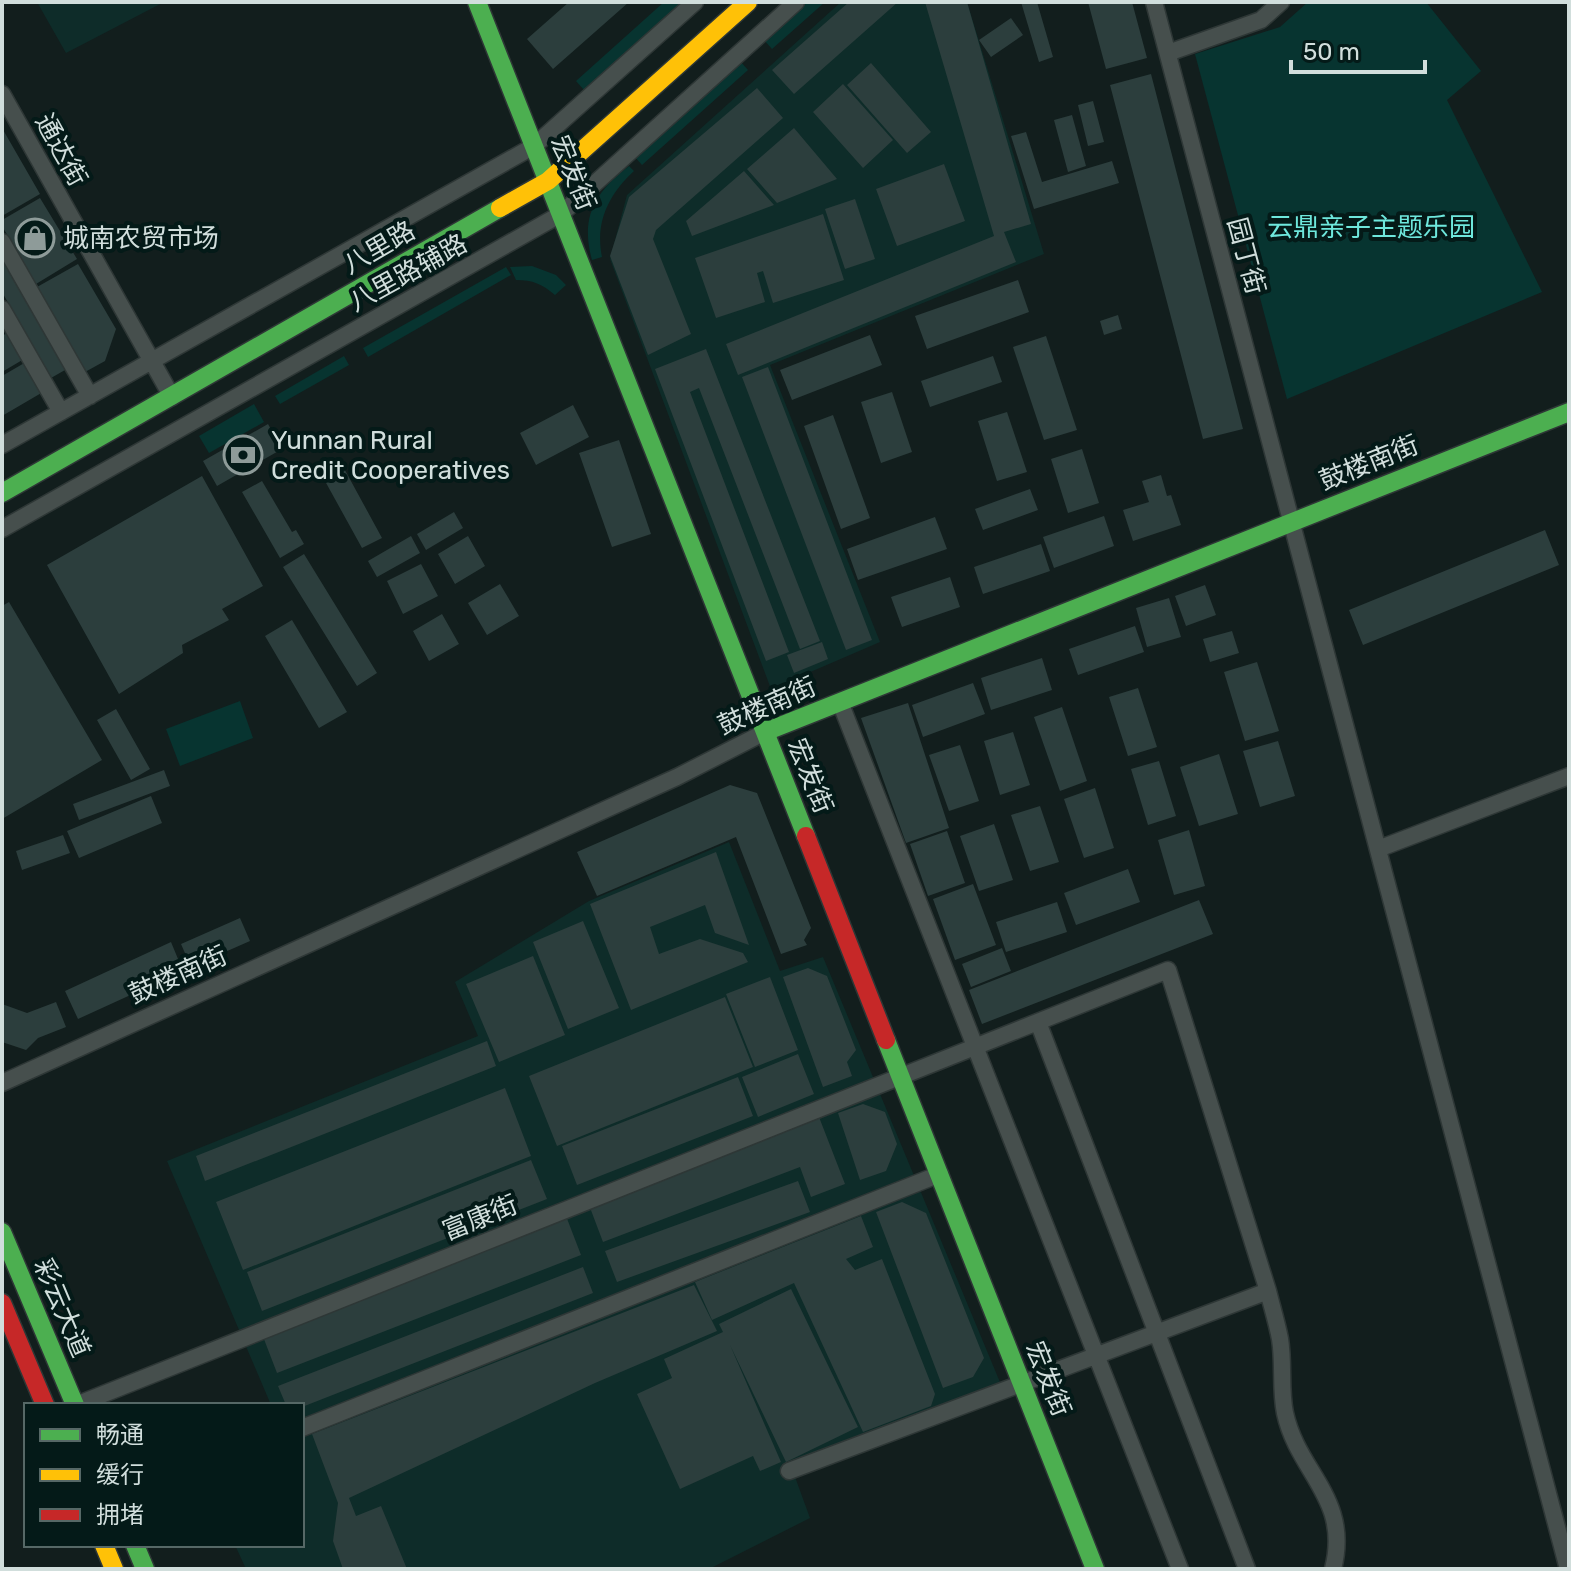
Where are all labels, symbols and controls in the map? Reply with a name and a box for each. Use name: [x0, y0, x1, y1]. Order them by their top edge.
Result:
scale bar: [1291, 24, 1425, 74]
text: 50 m: [1303, 38, 1360, 66]
street label: 通达街: [29, 108, 93, 192]
street label: 宏发街: [544, 131, 602, 215]
park label: 云鼎亲子主题乐园: [1267, 212, 1475, 243]
street label: 园丁街: [1221, 214, 1271, 298]
street label: 八里路: [337, 215, 421, 281]
shop icon: 城南农贸市场: [14, 217, 56, 259]
place label: 城南农贸市场: [63, 223, 219, 254]
street label: 八里路辅路: [344, 228, 472, 318]
place label: Yunnan Rural Credit Cooperatives: [271, 425, 510, 486]
street label: 鼓楼南街: [1315, 429, 1423, 497]
bank icon: Yunnan Rural Credit Cooperatives: [222, 434, 264, 476]
street label: 鼓楼南街: [713, 671, 821, 741]
street label: 宏发街: [781, 734, 839, 818]
street label: 鼓楼南街: [124, 940, 232, 1010]
street label: 富康街: [438, 1189, 522, 1247]
street label: 彩云大道: [27, 1254, 97, 1362]
street label: 宏发街: [1019, 1337, 1077, 1421]
legend: [24, 1403, 304, 1547]
text: 畅通: [96, 1421, 144, 1449]
text: 缓行: [96, 1461, 144, 1489]
text: 拥堵: [96, 1501, 144, 1529]

